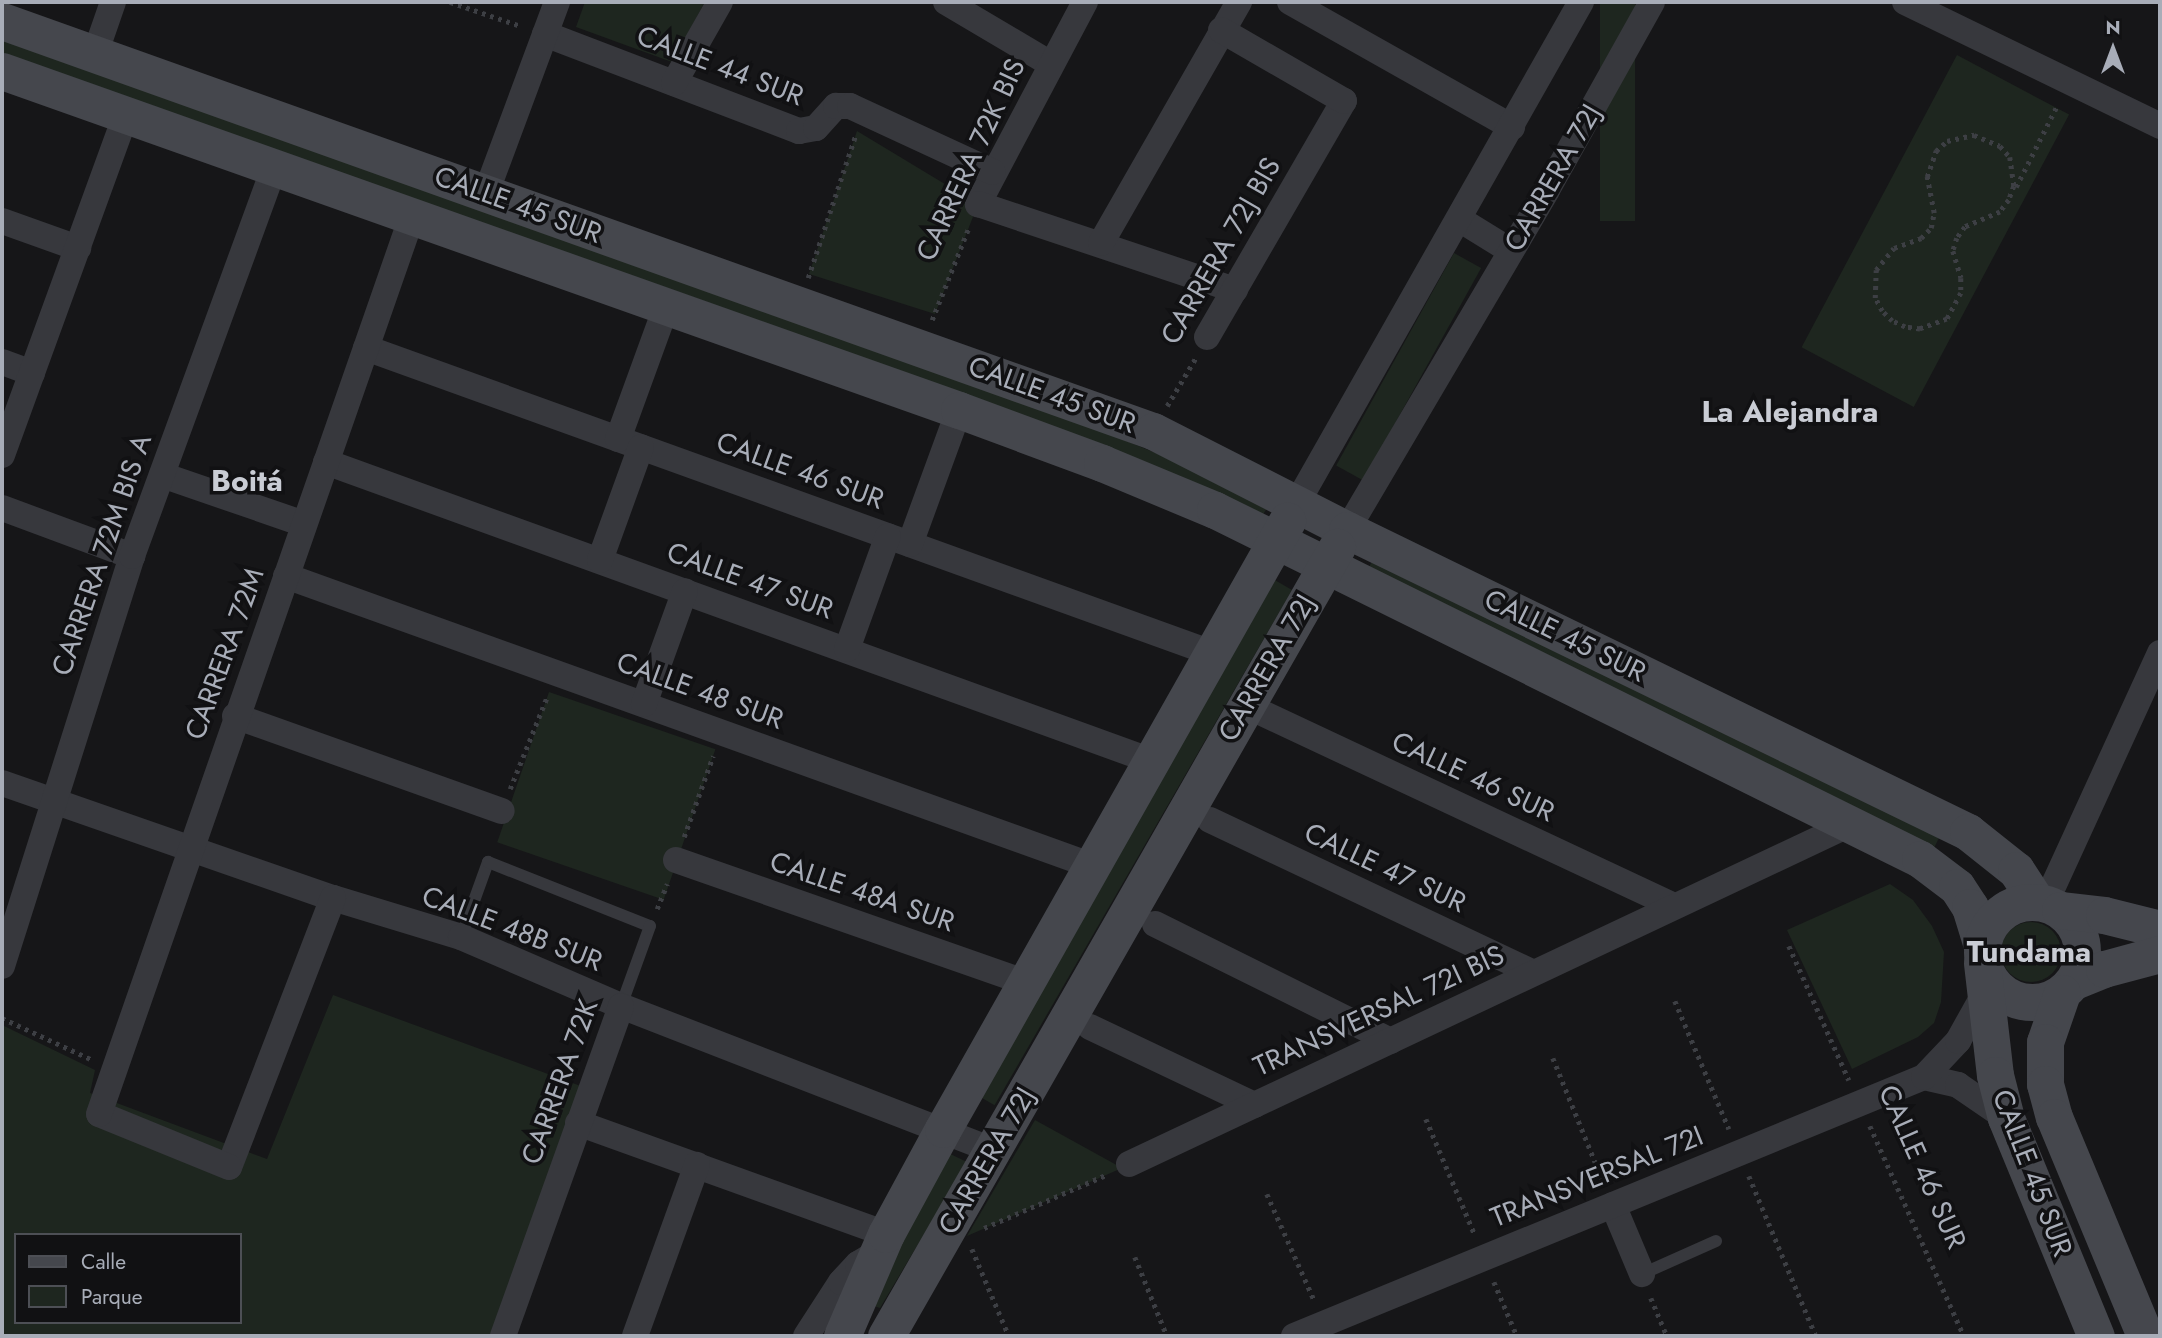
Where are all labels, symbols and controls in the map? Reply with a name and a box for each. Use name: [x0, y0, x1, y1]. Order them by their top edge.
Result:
north arrow: [2078, 14, 2148, 84]
text: N: [2105, 14, 2121, 41]
street label: CALLE 44 SUR: [632, 19, 808, 113]
street label: CARRERA 72K BIS: [909, 54, 1033, 266]
street label: CARRERA 72J: [1497, 99, 1609, 257]
street label: CARRERA 72J BIS: [1154, 152, 1288, 350]
street label: CALLE 45 SUR: [430, 159, 606, 251]
street label: CALLE 45 SUR: [964, 349, 1140, 441]
district label: La Alejandra: [1702, 394, 1878, 430]
street label: CALLE 46 SUR: [712, 425, 888, 517]
street label: CARRERA 72M BIS A: [45, 430, 159, 680]
district label: Boitá: [211, 463, 283, 499]
street label: CALLE 47 SUR: [662, 535, 838, 627]
street label: CARRERA 72M: [178, 564, 272, 744]
street label: CALLE 45 SUR: [1479, 582, 1651, 690]
street label: CARRERA 72J: [1211, 589, 1323, 747]
street label: CALLE 48 SUR: [612, 645, 788, 737]
street label: CALLE 46 SUR: [1386, 725, 1560, 829]
street label: CALLE 47 SUR: [1299, 816, 1471, 920]
street label: CALLE 48A SUR: [765, 845, 959, 939]
street label: CALLE 48B SUR: [417, 879, 607, 979]
district label: Tundama: [1967, 934, 2091, 970]
street label: TRANSVERSAL 72I BIS: [1248, 938, 1510, 1084]
street label: CARRERA 72K: [515, 995, 605, 1169]
street label: CALLE 46 SUR: [1871, 1080, 1973, 1254]
street label: CARRERA 72J: [931, 1082, 1043, 1240]
street label: CALLE 45 SUR: [1985, 1085, 2079, 1261]
street label: TRANSVERSAL 72I: [1486, 1119, 1708, 1235]
legend: [14, 1233, 242, 1324]
text: Calle: [81, 1247, 126, 1277]
text: Parque: [81, 1282, 143, 1312]

